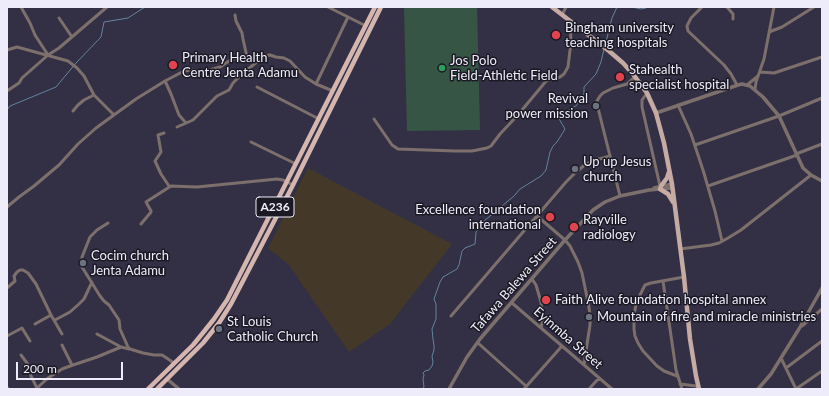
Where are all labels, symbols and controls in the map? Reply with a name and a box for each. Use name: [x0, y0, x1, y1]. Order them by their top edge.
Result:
place label: Bingham university teaching hospitals: [565, 20, 674, 51]
marker: Bingham university teaching hospitals: [550, 29, 562, 41]
place label: Primary Health Centre Jenta Adamu: [182, 50, 298, 81]
place label: Jos Polo Field-Athletic Field: [450, 53, 558, 84]
marker: Primary Health Centre Jenta Adamu: [167, 59, 179, 71]
place label: Stahealth specialist hospital: [629, 62, 729, 93]
marker: Jos Polo Field-Athletic Field: [437, 63, 447, 73]
marker: Stahealth specialist hospital: [614, 71, 626, 83]
place label: Revival power mission: [506, 91, 588, 122]
marker: Revival power mission: [591, 101, 601, 111]
place label: Up up Jesus church: [583, 154, 651, 185]
marker: Up up Jesus church: [570, 164, 580, 174]
road number: A236: [256, 197, 294, 217]
place label: Excellence foundation international: [415, 202, 541, 233]
marker: Excellence foundation international: [544, 211, 556, 223]
place label: Rayville radiology: [583, 212, 636, 243]
marker: Rayville radiology: [568, 221, 580, 233]
street label: Tafawa Balewa Street: [468, 234, 560, 336]
place label: Cocim church Jenta Adamu: [91, 248, 169, 279]
marker: Cocim church Jenta Adamu: [78, 258, 88, 268]
place label: Faith Alive foundation hospital annex: [555, 292, 766, 308]
marker: Faith Alive foundation hospital annex: [540, 294, 552, 306]
street label: Eyinmba Street: [530, 304, 606, 372]
place label: Mountain of fire and miracle ministries: [597, 309, 816, 325]
marker: Mountain of fire and miracle ministries: [584, 312, 594, 322]
place label: St Louis Catholic Church: [227, 314, 318, 345]
marker: St Louis Catholic Church: [214, 324, 224, 334]
scale bar: [18, 354, 125, 380]
text: 200 m: [23, 361, 57, 376]

